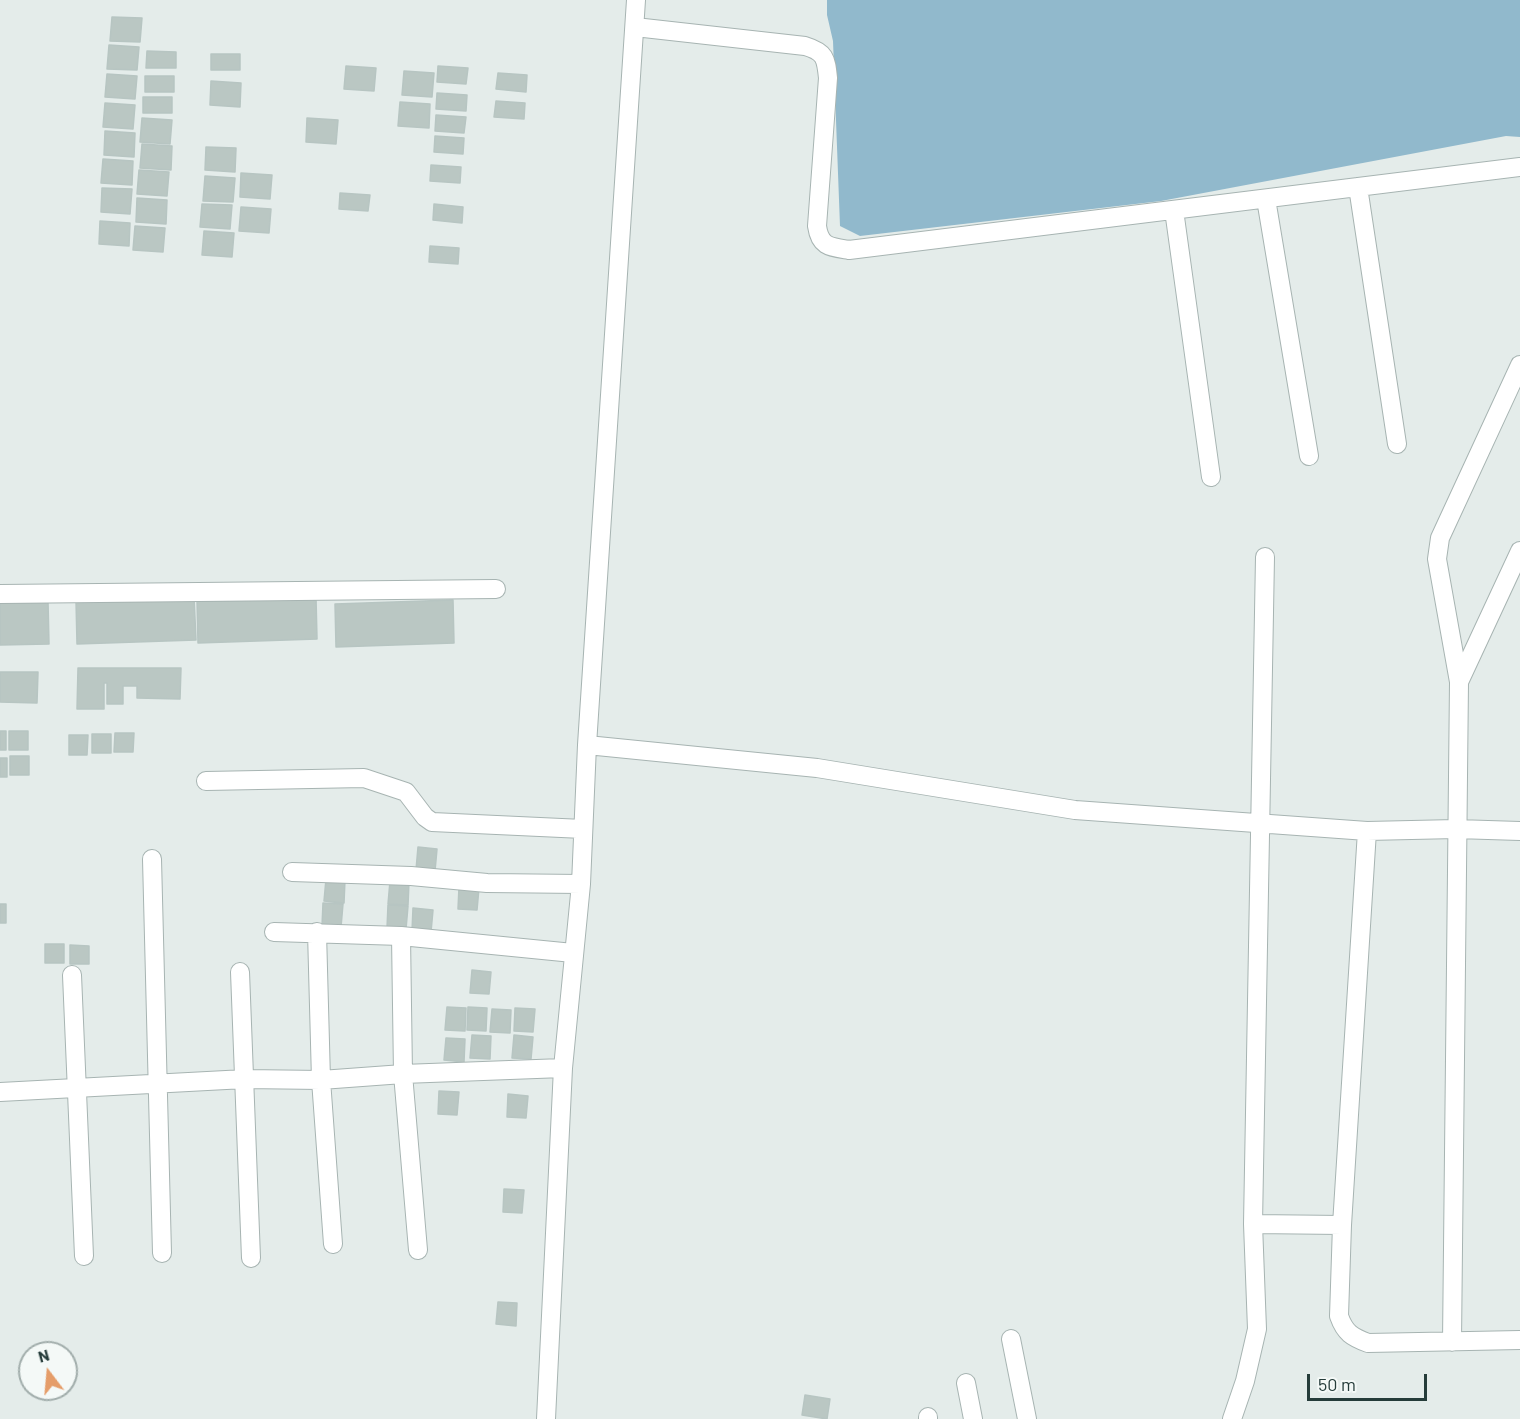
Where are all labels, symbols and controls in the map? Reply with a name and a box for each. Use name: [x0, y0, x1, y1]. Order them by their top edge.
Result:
north arrow: [18, 1341, 78, 1401]
text: N: [36, 1345, 51, 1366]
scale bar: [1310, 1362, 1430, 1400]
text: 50 m: [1318, 1373, 1356, 1395]

